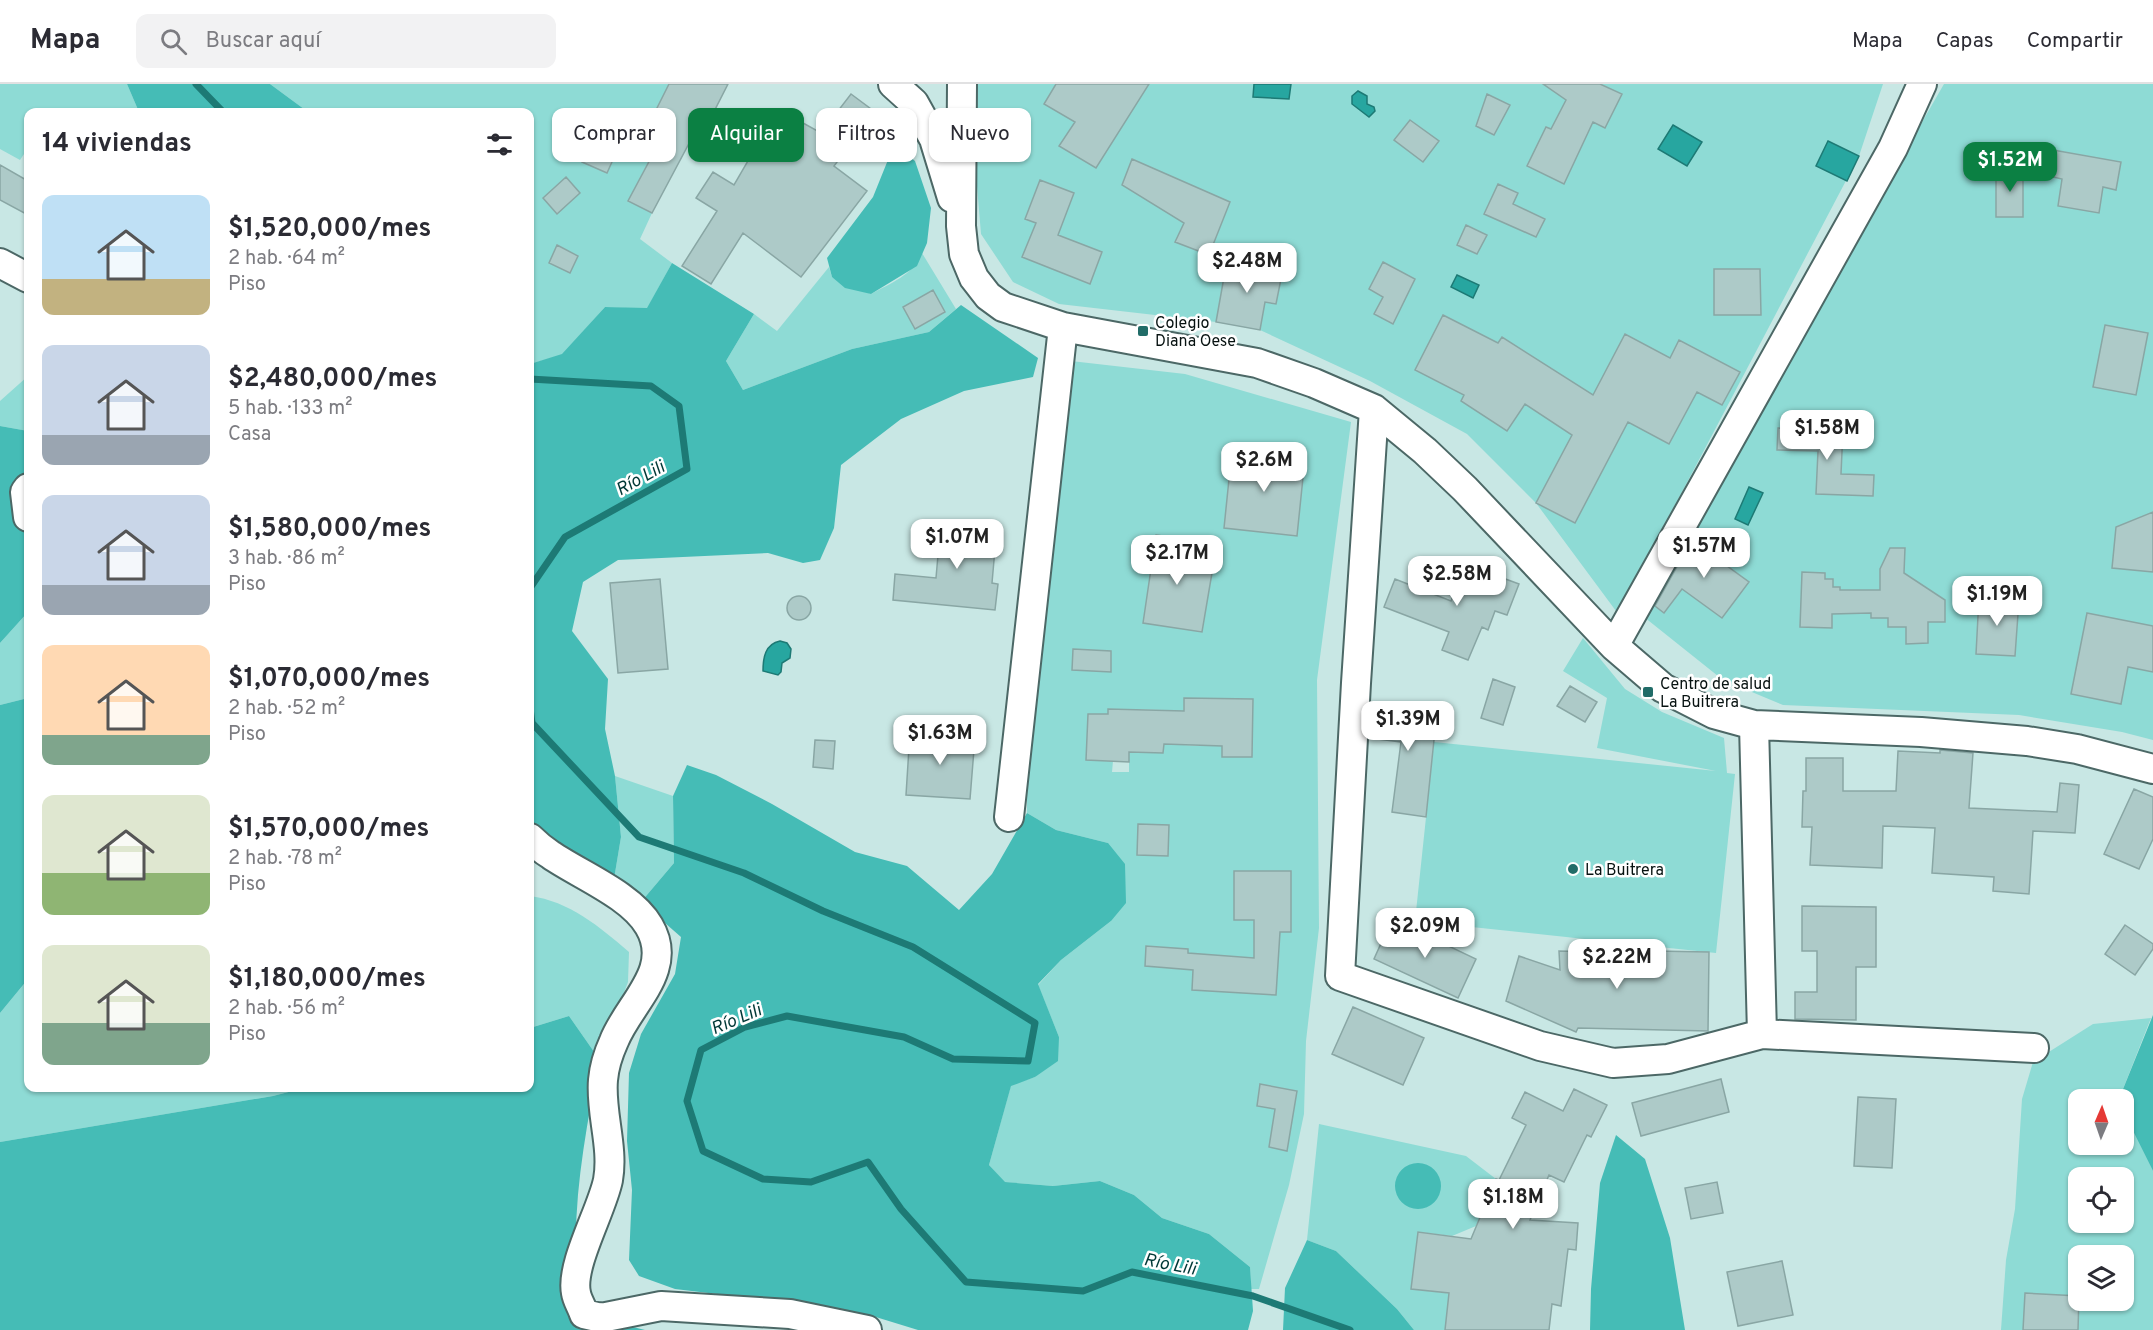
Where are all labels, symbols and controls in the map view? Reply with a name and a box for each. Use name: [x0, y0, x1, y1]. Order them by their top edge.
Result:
search box: [136, 14, 556, 68]
text: Mapa: [30, 23, 100, 59]
icon: search: [157, 25, 190, 58]
text: Buscar aquí: [205, 28, 321, 55]
text: Mapa: [1852, 28, 1903, 55]
text: Capas: [1936, 28, 1994, 55]
text: Compartir: [2027, 28, 2123, 55]
chip: Comprar: [552, 108, 676, 162]
chip: Alquilar: [688, 108, 804, 162]
chip: Filtros: [816, 108, 917, 162]
chip: Nuevo: [929, 108, 1031, 162]
text: 14 viviendas: [42, 128, 192, 161]
icon: filters: [483, 128, 516, 161]
pin: $1.52M: [1961, 142, 2059, 193]
text: $1.52M: [1977, 148, 2043, 174]
text: $1,520,000/mes: [228, 213, 431, 246]
icon: home: [90, 219, 162, 291]
pin: $2.48M: [1198, 243, 1296, 294]
text: 2 hab. · 64 m²: [228, 246, 345, 272]
text: $2.48M: [1212, 249, 1282, 275]
text: Piso: [228, 272, 266, 298]
place label: Colegio Diana Oese: [1155, 314, 1236, 352]
marker: Colegio Diana Oese: [1136, 324, 1150, 338]
text: $2,480,000/mes: [228, 363, 437, 396]
icon: home: [90, 369, 162, 441]
text: 5 hab. · 133 m²: [228, 396, 352, 422]
pin: $1.58M: [1778, 410, 1876, 461]
text: $1.58M: [1794, 416, 1860, 442]
text: Casa: [228, 422, 271, 448]
pin: $2.6M: [1222, 442, 1306, 493]
text: $2.6M: [1235, 448, 1293, 474]
water label: Río Lili: [612, 456, 671, 502]
text: $1,580,000/mes: [228, 513, 431, 546]
icon: home: [90, 519, 162, 591]
pin: $1.07M: [908, 519, 1006, 570]
text: $1.07M: [925, 525, 989, 551]
pin: $1.57M: [1655, 528, 1753, 579]
text: $1.57M: [1672, 534, 1736, 560]
pin: $2.17M: [1128, 535, 1226, 586]
text: $2.17M: [1145, 541, 1209, 567]
text: 3 hab. · 86 m²: [228, 546, 345, 572]
pin: $2.58M: [1408, 556, 1506, 607]
text: $2.58M: [1422, 562, 1492, 588]
text: Piso: [228, 572, 266, 598]
pin: $1.19M: [1948, 576, 2046, 627]
text: $1.19M: [1966, 582, 2028, 608]
text: $1,070,000/mes: [228, 663, 430, 696]
icon: home: [90, 669, 162, 741]
place label: Centro de salud La Buitrera: [1660, 675, 1771, 713]
marker: Centro de salud La Buitrera: [1641, 685, 1655, 699]
text: 2 hab. · 52 m²: [228, 696, 345, 722]
pin: $1.39M: [1359, 701, 1457, 752]
text: $1.39M: [1375, 707, 1441, 733]
pin: $1.63M: [891, 715, 989, 766]
text: $1.63M: [907, 721, 973, 747]
text: Piso: [228, 722, 266, 748]
text: $1,570,000/mes: [228, 813, 429, 846]
icon: home: [90, 819, 162, 891]
text: 2 hab. · 78 m²: [228, 846, 342, 872]
place label: La Buitrera: [1585, 861, 1664, 881]
marker: La Buitrera: [1566, 862, 1580, 876]
text: Piso: [228, 872, 266, 898]
pin: $2.09M: [1376, 908, 1474, 959]
text: $2.09M: [1390, 914, 1460, 940]
pin: $2.22M: [1568, 939, 1666, 990]
text: $2.22M: [1582, 945, 1652, 971]
text: $1,180,000/mes: [228, 963, 426, 996]
icon: home: [90, 969, 162, 1041]
text: 2 hab. · 56 m²: [228, 996, 345, 1022]
water label: Río Lili: [708, 999, 767, 1041]
text: Piso: [228, 1022, 266, 1048]
north arrow: [2068, 1089, 2134, 1155]
map controls: [2068, 1089, 2134, 1311]
button: locate: [2068, 1167, 2134, 1233]
pin: $1.18M: [1464, 1179, 1562, 1230]
text: $1.18M: [1482, 1185, 1544, 1211]
button: layers: [2068, 1245, 2134, 1311]
water label: Río Lili: [1142, 1249, 1199, 1282]

